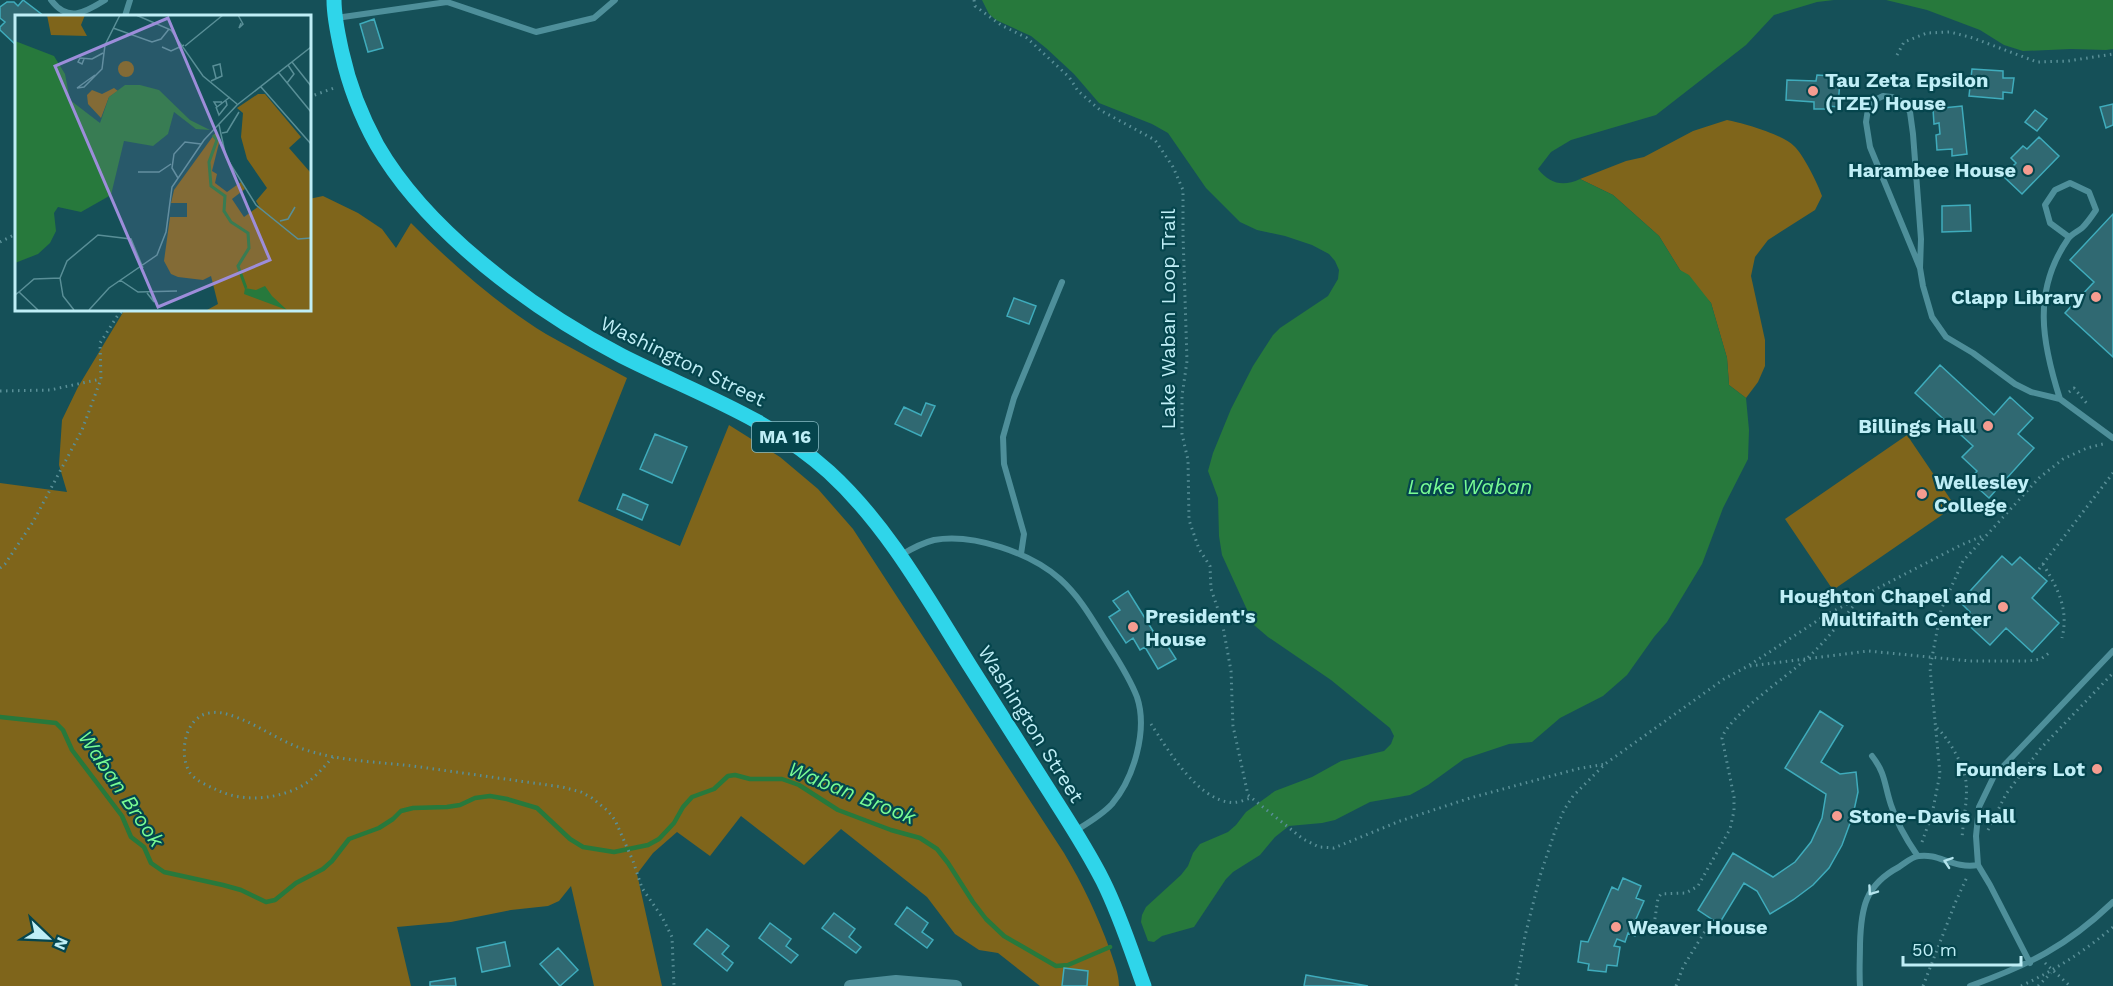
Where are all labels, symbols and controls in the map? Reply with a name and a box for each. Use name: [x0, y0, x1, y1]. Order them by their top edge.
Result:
inset map: [15, 15, 310, 310]
place label: Tau Zeta Epsilon (TZE) House: [1825, 68, 1989, 115]
marker: Tau Zeta Epsilon (TZE) House: [1806, 84, 1820, 98]
place label: Harambee House: [1848, 158, 2016, 182]
marker: Harambee House: [2021, 163, 2035, 177]
street label: Lake Waban Loop Trail: [1156, 209, 1180, 429]
place label: Clapp Library: [1951, 285, 2085, 309]
marker: Clapp Library: [2089, 290, 2103, 304]
street label: Washington Street: [596, 311, 770, 412]
place label: Billings Hall: [1858, 414, 1976, 438]
marker: Billings Hall: [1981, 419, 1995, 433]
road number: MA 16: [752, 422, 818, 452]
place label: Wellesley College: [1934, 470, 2030, 517]
water label: Lake Waban: [1408, 474, 1532, 499]
marker: Wellesley College: [1915, 487, 1929, 501]
place label: Houghton Chapel and Multifaith Center: [1779, 584, 1991, 631]
marker: Houghton Chapel and Multifaith Center: [1996, 600, 2010, 614]
place label: President's House: [1145, 604, 1256, 651]
marker: President's House: [1126, 620, 1140, 634]
street label: Washington Street: [973, 641, 1089, 808]
water label: Waban Brook: [73, 726, 170, 852]
water label: Waban Brook: [785, 756, 920, 830]
place label: Founders Lot: [1955, 757, 2085, 781]
marker: Founders Lot: [2090, 762, 2104, 776]
place label: Stone-Davis Hall: [1849, 804, 2016, 828]
marker: Stone-Davis Hall: [1830, 809, 1844, 823]
one-way arrow: [1943, 857, 1954, 869]
one-way arrow: [1868, 884, 1879, 895]
north arrow: [18, 908, 78, 968]
place label: Weaver House: [1628, 915, 1768, 939]
marker: Weaver House: [1609, 920, 1623, 934]
scale bar: [1903, 929, 2022, 967]
text: N: [50, 934, 72, 953]
text: 50 m: [1912, 939, 1957, 960]

